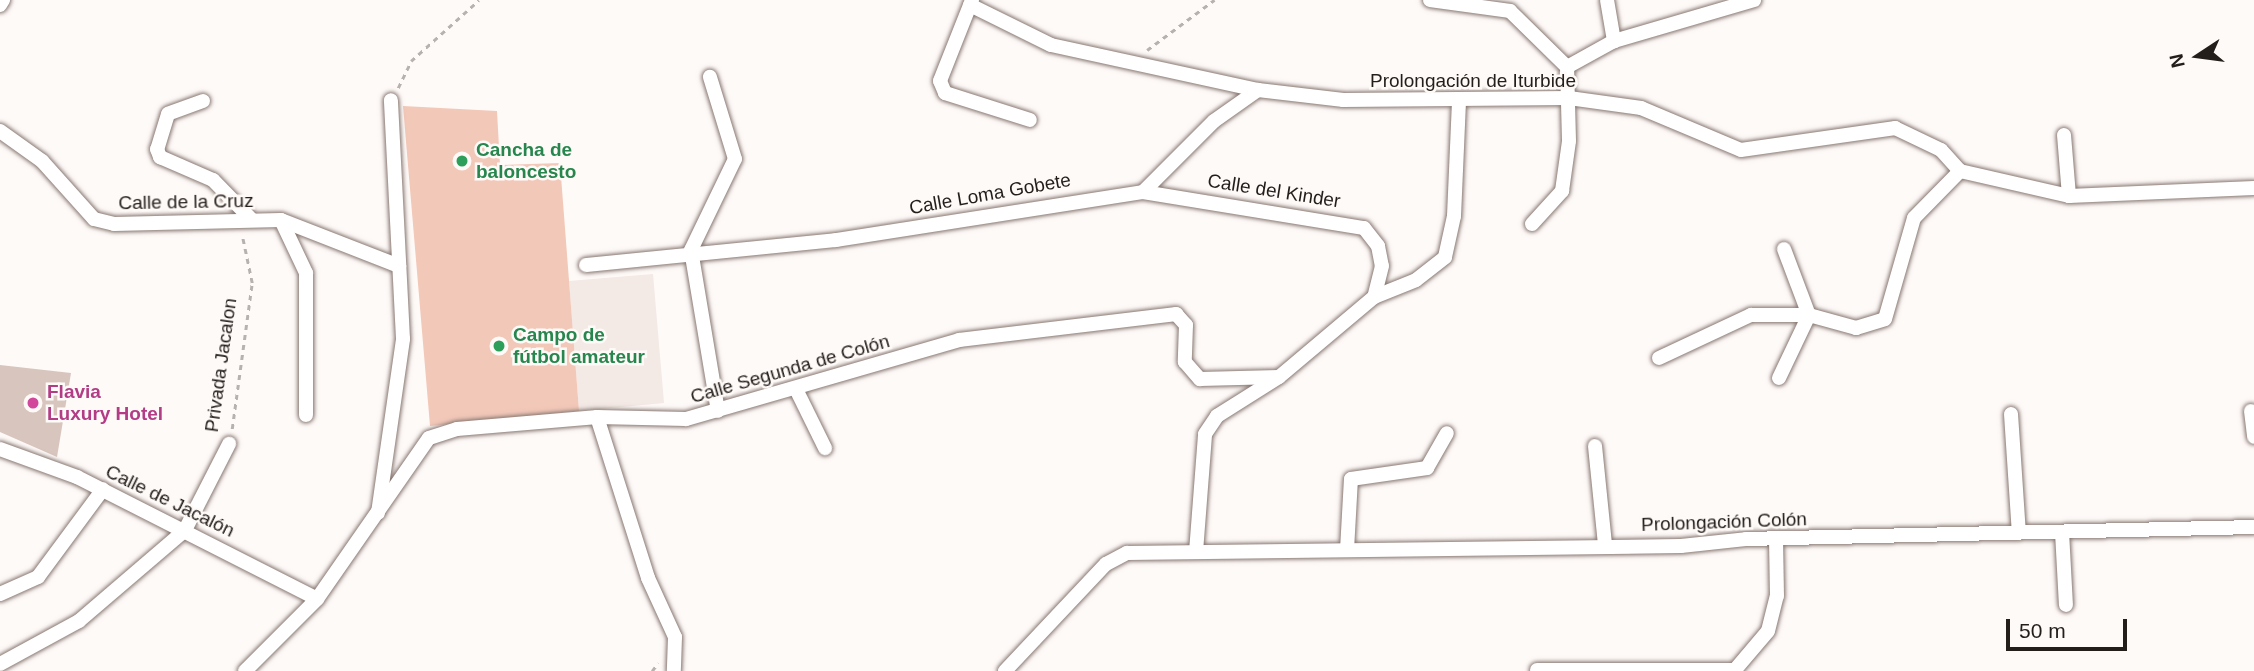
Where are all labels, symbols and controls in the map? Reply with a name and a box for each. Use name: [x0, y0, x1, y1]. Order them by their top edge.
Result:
north arrow: [2163, 21, 2233, 91]
text: N: [2165, 52, 2189, 70]
street label: Prolongación de Iturbide: [1370, 70, 1576, 92]
place label: Cancha de baloncesto: [476, 139, 576, 183]
marker: Cancha de baloncesto: [454, 153, 470, 169]
street label: Calle Loma Gobete: [907, 169, 1073, 219]
street label: Calle del Kinder: [1206, 169, 1342, 213]
street label: Calle de la Cruz: [118, 189, 254, 215]
street label: Privada Jacalon: [200, 296, 242, 434]
place label: Campo de fútbol amateur: [513, 324, 645, 368]
street label: Calle Segunda de Colón: [688, 330, 892, 408]
marker: Campo de fútbol amateur: [491, 338, 507, 354]
place label: Flavia Luxury Hotel: [47, 381, 163, 425]
marker: Flavia Luxury Hotel: [25, 395, 41, 411]
street label: Calle de Jacalón: [102, 460, 238, 542]
street label: Prolongación Colón: [1641, 508, 1807, 536]
scale bar: [2009, 604, 2130, 648]
text: 50 m: [2019, 619, 2066, 642]

